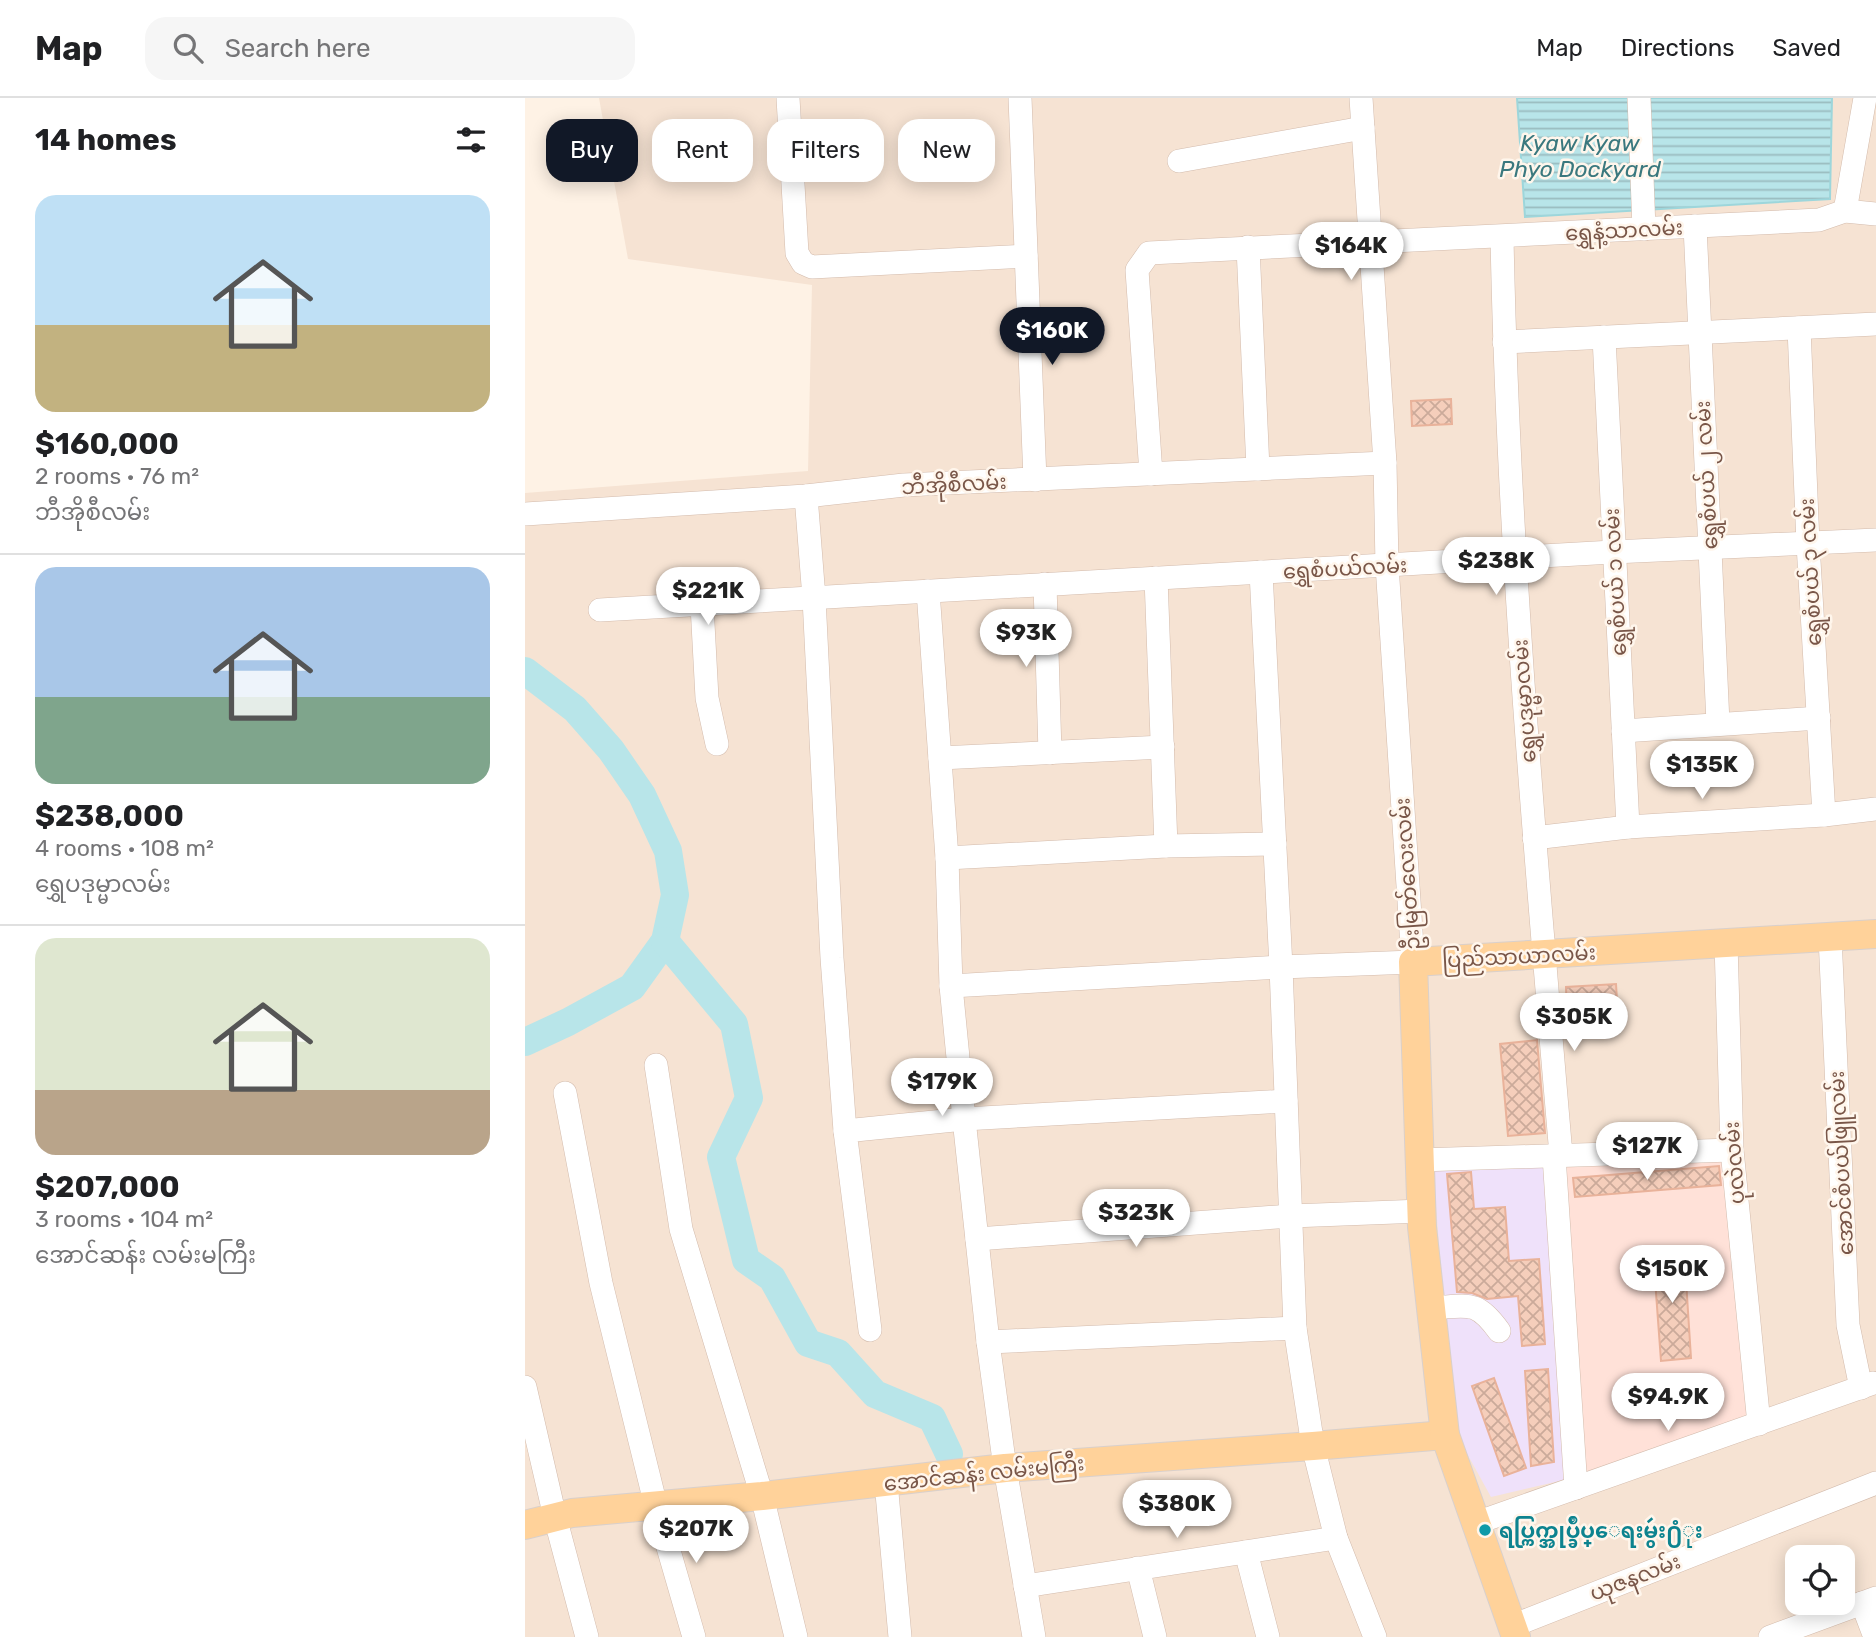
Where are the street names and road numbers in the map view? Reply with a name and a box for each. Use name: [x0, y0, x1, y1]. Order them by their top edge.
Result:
street label: ရွှေနံ့သာလမ်း: [1564, 211, 1684, 251]
street label: ရွှေစံပယ် ၂ လမ်း: [1687, 400, 1727, 550]
street label: ဘီအိုစီလမ်း: [901, 466, 1007, 504]
street label: ရွှေစံပယ် ၃ လမ်း: [1791, 497, 1831, 647]
street label: ရွှေစံပယ် ၁ လမ်း: [1596, 507, 1636, 657]
street label: ရွှေစံပယ်လမ်း: [1282, 549, 1408, 589]
street label: ရွှေပဒုမ္မာလမ်း: [1504, 638, 1546, 764]
street label: ဦးမြတ်လေးလမ်း: [1386, 797, 1430, 951]
street label: ပြည်သာယာလမ်း: [1441, 936, 1597, 978]
street label: အောင်စံပယ်ဖြူလမ်း: [1821, 1070, 1863, 1256]
street label: ပုလဲလမ်း: [1716, 1120, 1754, 1205]
street label: အောင်ဆန်း လမ်းမကြီး: [882, 1447, 1086, 1501]
street label: ယုဇနလမ်း: [1585, 1545, 1686, 1610]

